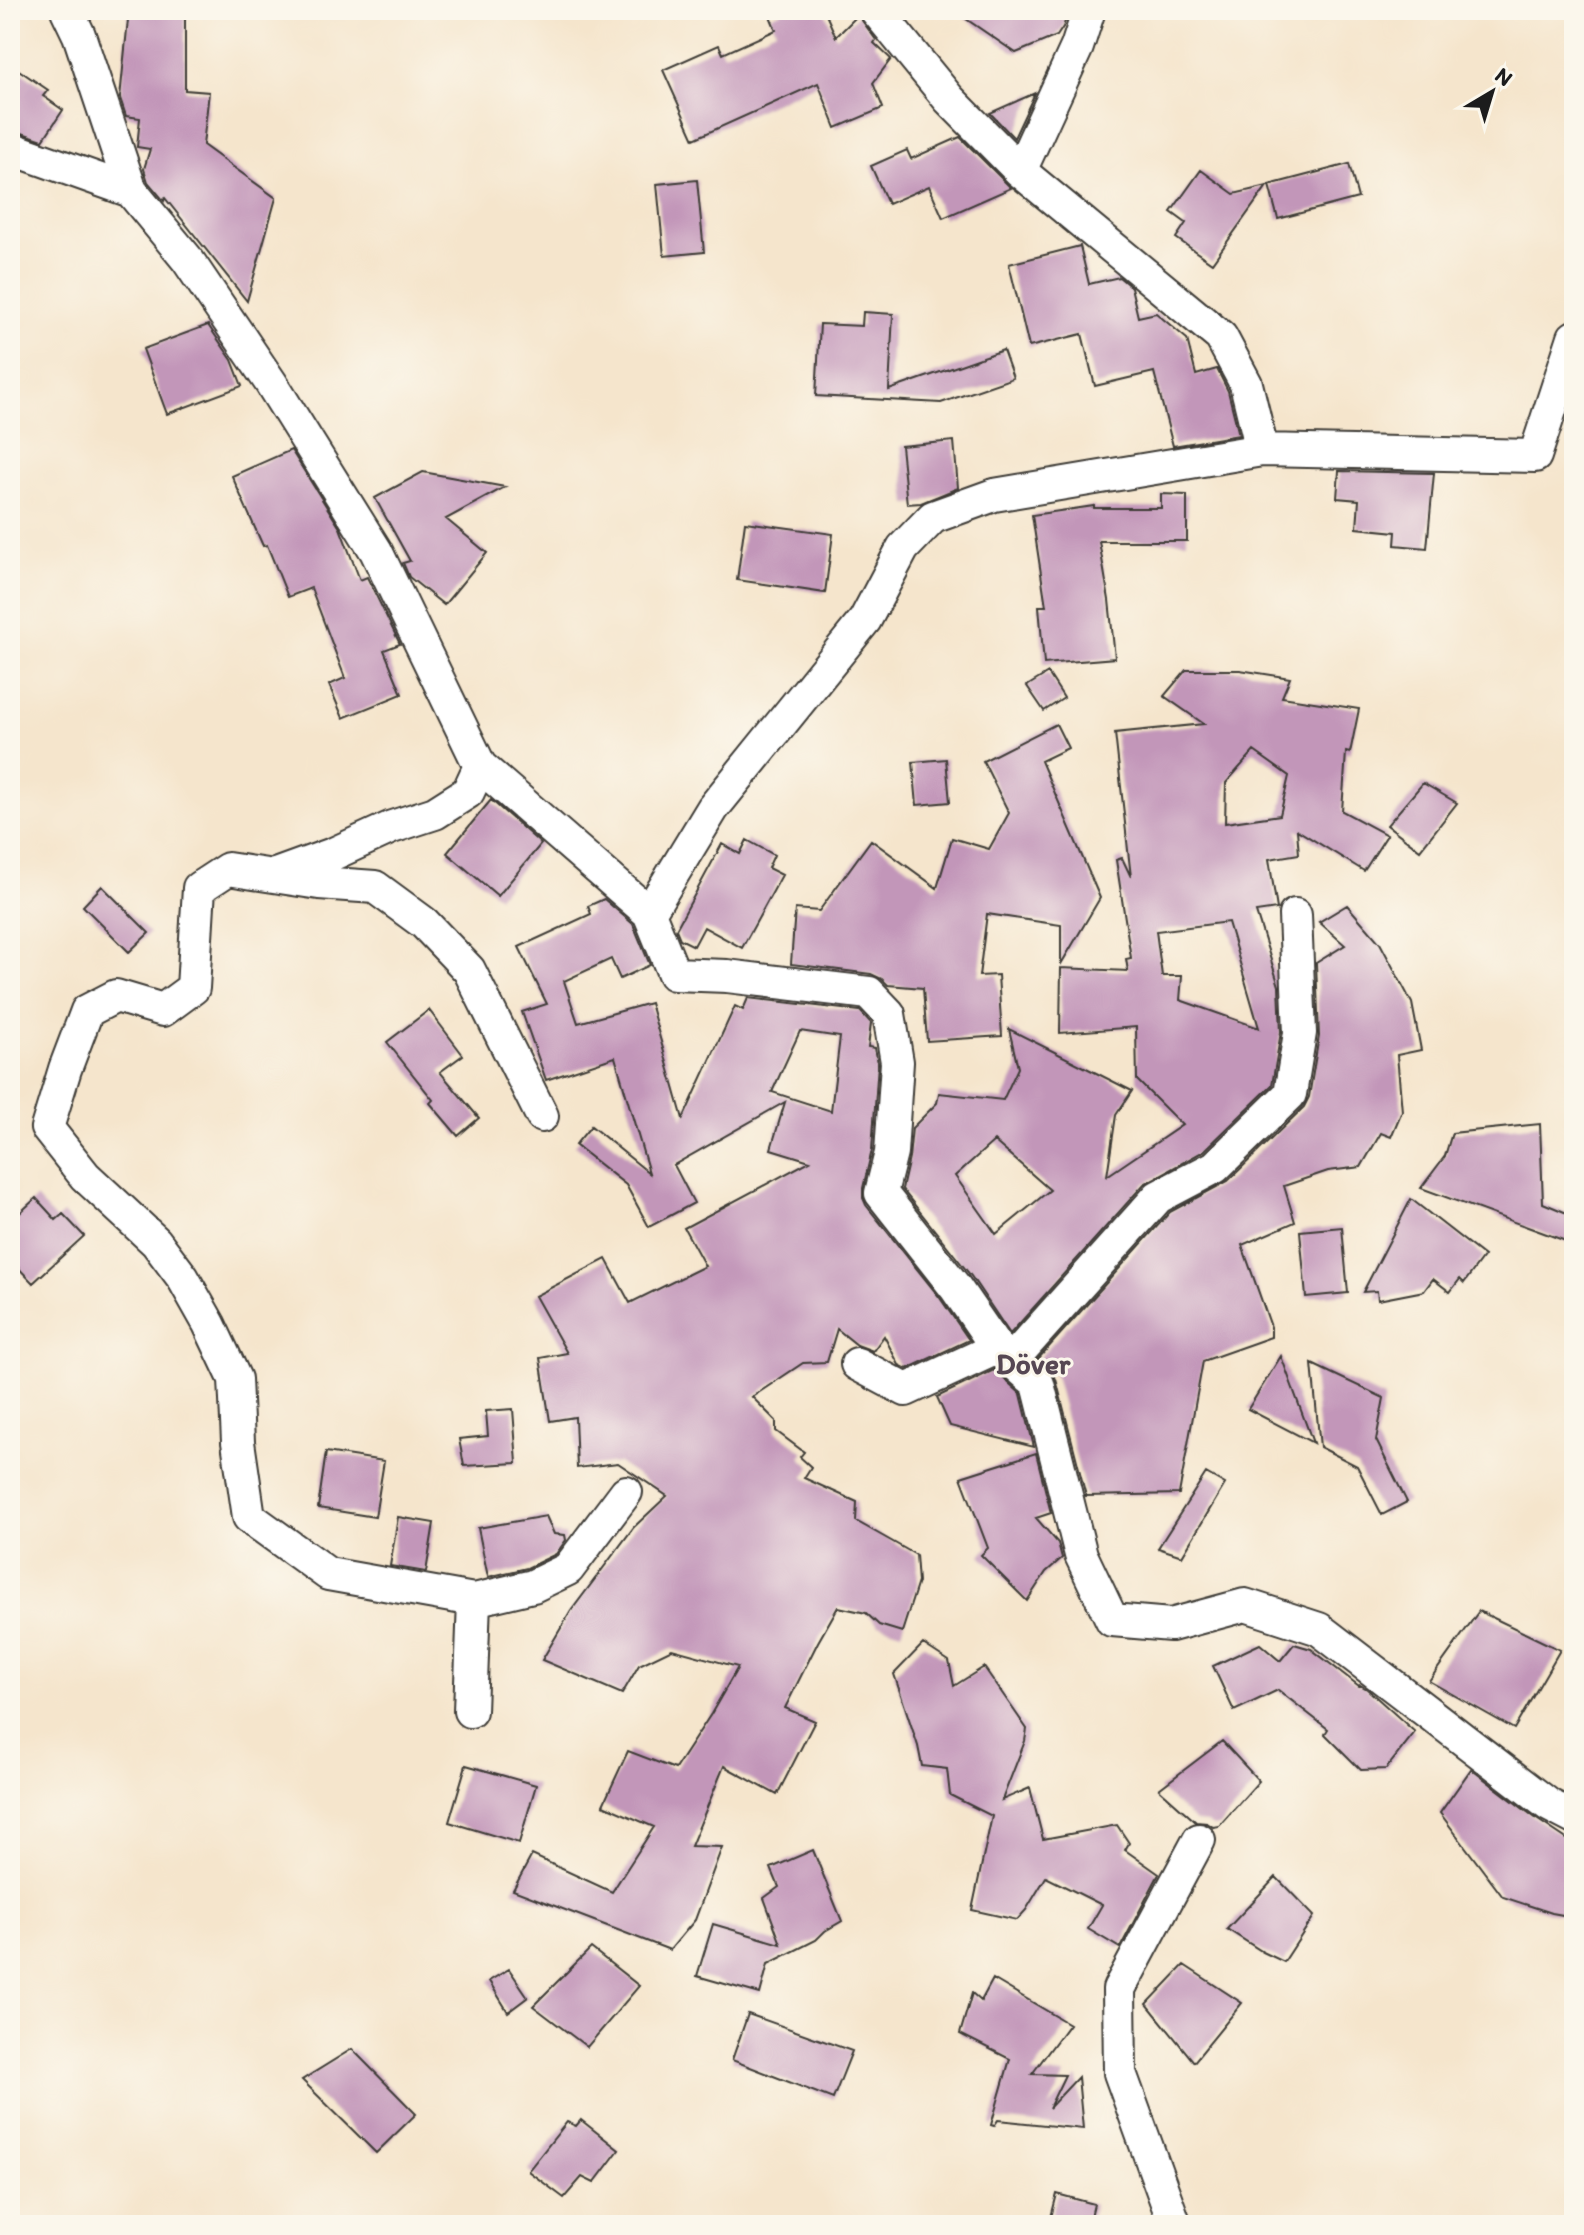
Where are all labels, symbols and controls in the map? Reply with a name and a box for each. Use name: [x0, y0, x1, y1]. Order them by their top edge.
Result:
north arrow: [1452, 52, 1532, 132]
text: N: [1490, 61, 1518, 92]
district label: Döver: [996, 1345, 1071, 1382]

